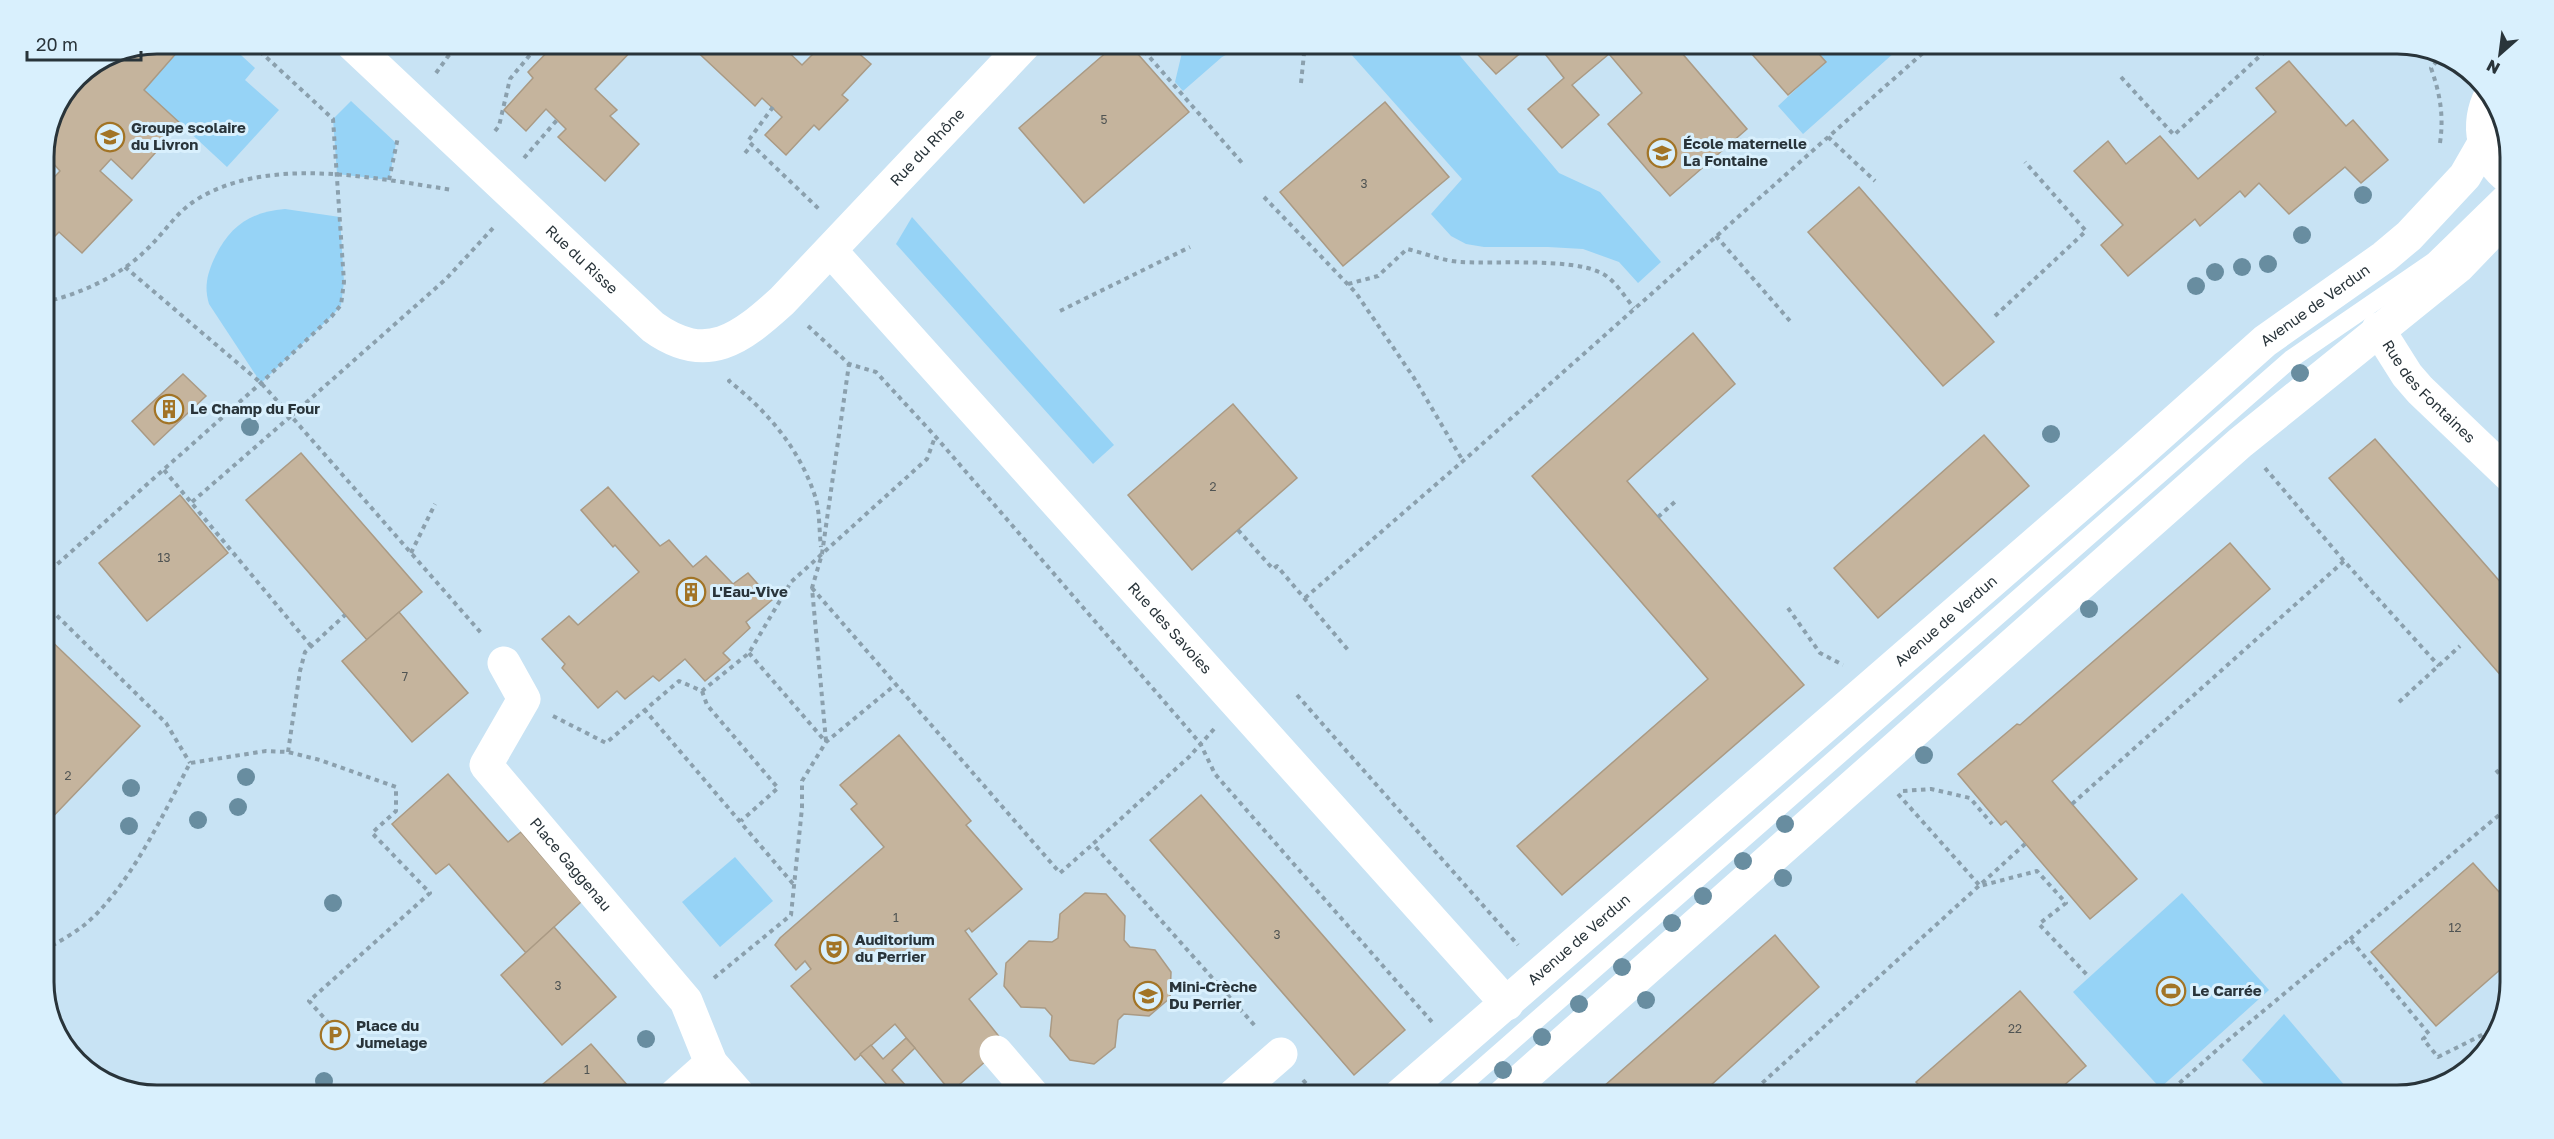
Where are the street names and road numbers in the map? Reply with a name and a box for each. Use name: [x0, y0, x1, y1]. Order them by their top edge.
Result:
street label: Rue du Rhône: [886, 104, 968, 189]
street label: Rue du Risse: [542, 221, 622, 297]
street label: Avenue de Verdun: [2257, 260, 2373, 349]
street label: Rue des Fontaines: [2379, 336, 2480, 446]
street label: Avenue de Verdun: [1890, 571, 2000, 670]
street label: Rue des Savoies: [1125, 578, 1216, 677]
street label: Place Gaggenau: [527, 814, 616, 914]
street label: Avenue de Verdun: [1523, 890, 1633, 988]

